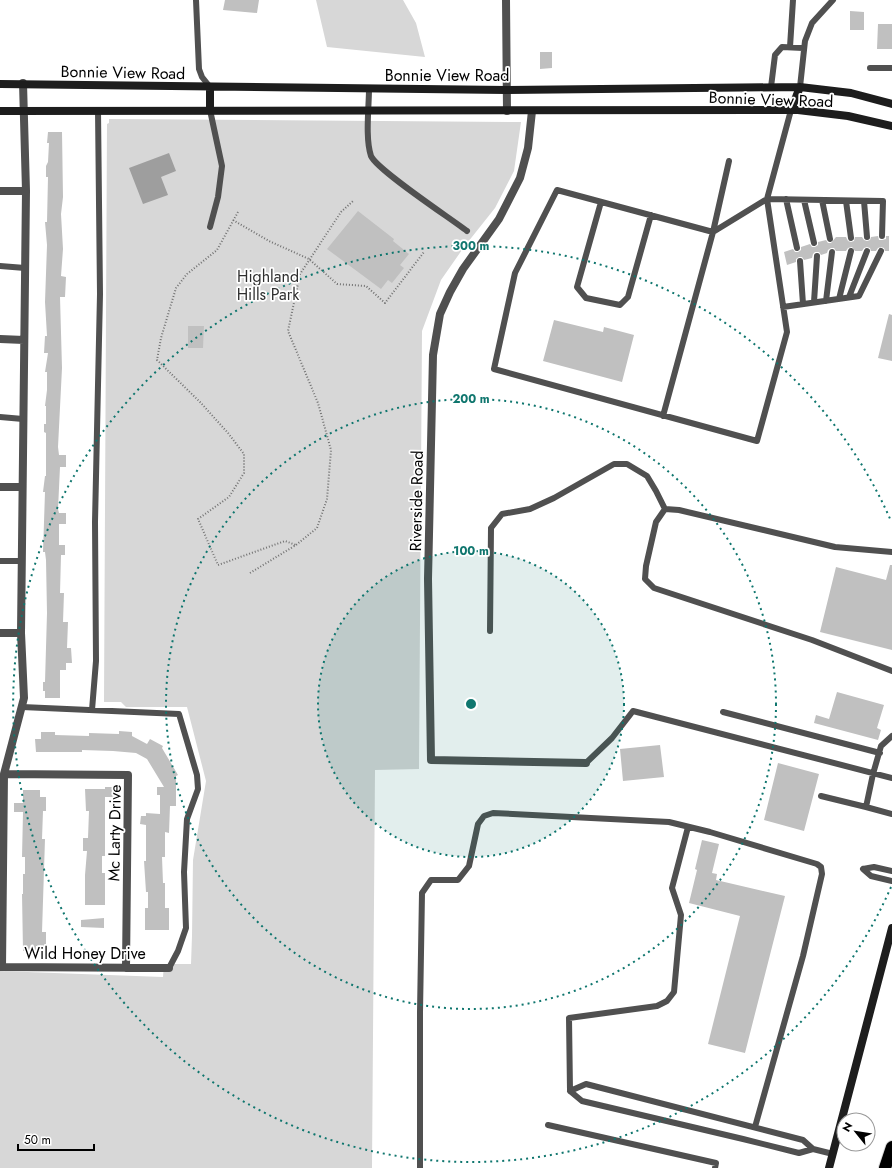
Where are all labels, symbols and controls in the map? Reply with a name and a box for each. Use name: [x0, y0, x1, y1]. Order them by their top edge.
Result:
street label: Bonnie View Road: [61, 60, 185, 85]
street label: Bonnie View Road: [385, 64, 509, 87]
street label: Bonnie View Road: [708, 86, 834, 113]
text: 300 m: [453, 237, 490, 255]
park label: Highland Hills Park: [237, 265, 300, 306]
text: 200 m: [452, 390, 490, 408]
street label: Riverside Road: [404, 450, 429, 552]
text: 100 m: [453, 542, 489, 560]
centre of rings: [464, 697, 478, 711]
street label: Mc Larty Drive: [102, 784, 127, 882]
street label: Wild Honey Drive: [24, 942, 146, 965]
north arrow: [836, 1112, 876, 1152]
text: N: [838, 1119, 856, 1135]
scale bar: [18, 1126, 94, 1152]
text: 50 m: [24, 1131, 51, 1149]

